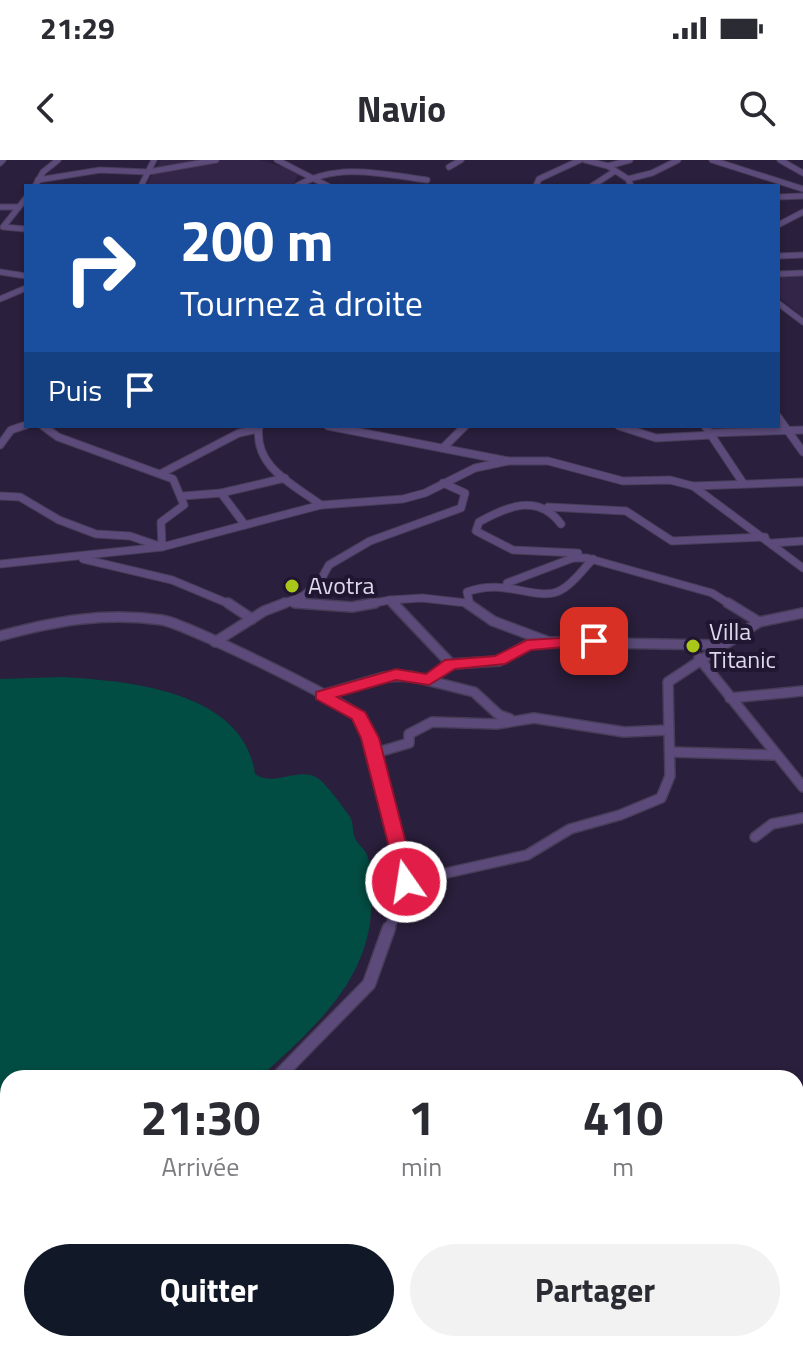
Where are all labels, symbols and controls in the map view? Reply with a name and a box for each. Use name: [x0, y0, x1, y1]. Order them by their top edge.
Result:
text: 21:29: [40, 5, 115, 51]
text: Navio: [357, 81, 446, 136]
icon: back: [24, 86, 68, 130]
icon: search: [735, 86, 779, 130]
text: 200 m: [180, 198, 333, 283]
icon: right: [48, 216, 152, 320]
text: Tournez à droite: [180, 275, 423, 330]
text: Puis: [48, 367, 102, 413]
icon: arrive: [118, 368, 162, 412]
place label: Avotra: [308, 567, 375, 603]
marker: Avotra: [283, 577, 301, 595]
pin: [560, 607, 628, 675]
place label: Villa Titanic: [709, 613, 776, 677]
icon: arrive: [572, 619, 616, 663]
marker: Villa Titanic: [684, 637, 702, 655]
position arrow: [364, 840, 448, 924]
text: 21:30: [141, 1081, 260, 1154]
text: 1: [408, 1081, 435, 1154]
text: 410: [583, 1081, 663, 1154]
text: Arrivée: [162, 1147, 239, 1186]
text: min: [401, 1147, 442, 1186]
text: m: [612, 1147, 634, 1186]
button: Quitter: [24, 1244, 394, 1336]
button: Partager: [410, 1244, 780, 1336]

